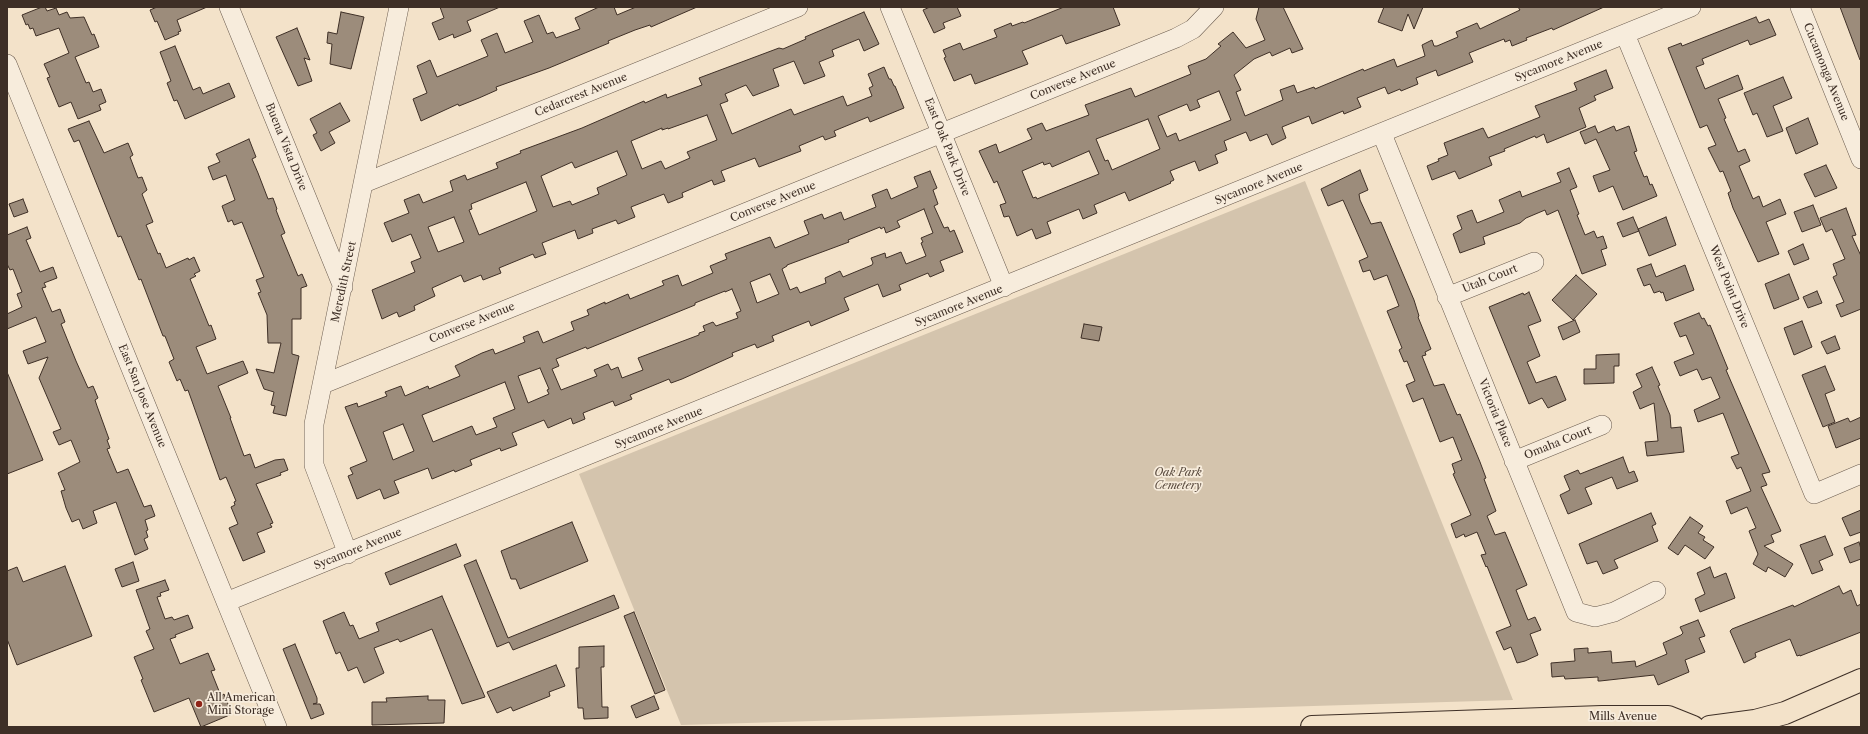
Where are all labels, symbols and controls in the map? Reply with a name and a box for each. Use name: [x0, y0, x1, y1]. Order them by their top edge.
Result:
street label: Cucamonga Avenue: [1800, 21, 1852, 123]
street label: Sycamore Avenue: [1513, 37, 1605, 85]
street label: Converse Avenue: [1028, 57, 1118, 103]
street label: Cedarcrest Avenue: [533, 70, 629, 120]
street label: East Oak Park Drive: [921, 96, 973, 198]
street label: Buena Vista Drive: [262, 101, 310, 193]
street label: Sycamore Avenue: [1213, 160, 1305, 208]
street label: Converse Avenue: [728, 179, 818, 225]
street label: Meredith Street: [329, 240, 359, 324]
street label: West Point Drive: [1706, 244, 1752, 330]
street label: Utah Court: [1461, 262, 1519, 296]
street label: Sycamore Avenue: [913, 282, 1005, 330]
street label: Converse Avenue: [427, 300, 517, 346]
street label: East San Jose Avenue: [115, 342, 169, 450]
street label: Victoria Place: [1475, 377, 1515, 449]
street label: Sycamore Avenue: [613, 404, 705, 452]
street label: Omaha Court: [1522, 424, 1594, 462]
park label: Oak Park Cemetery: [1154, 466, 1202, 492]
street label: Sycamore Avenue: [312, 525, 404, 573]
place label: All American Mini Storage: [207, 691, 276, 717]
marker: All American Mini Storage: [194, 699, 204, 709]
street label: Mills Avenue: [1589, 710, 1657, 724]

